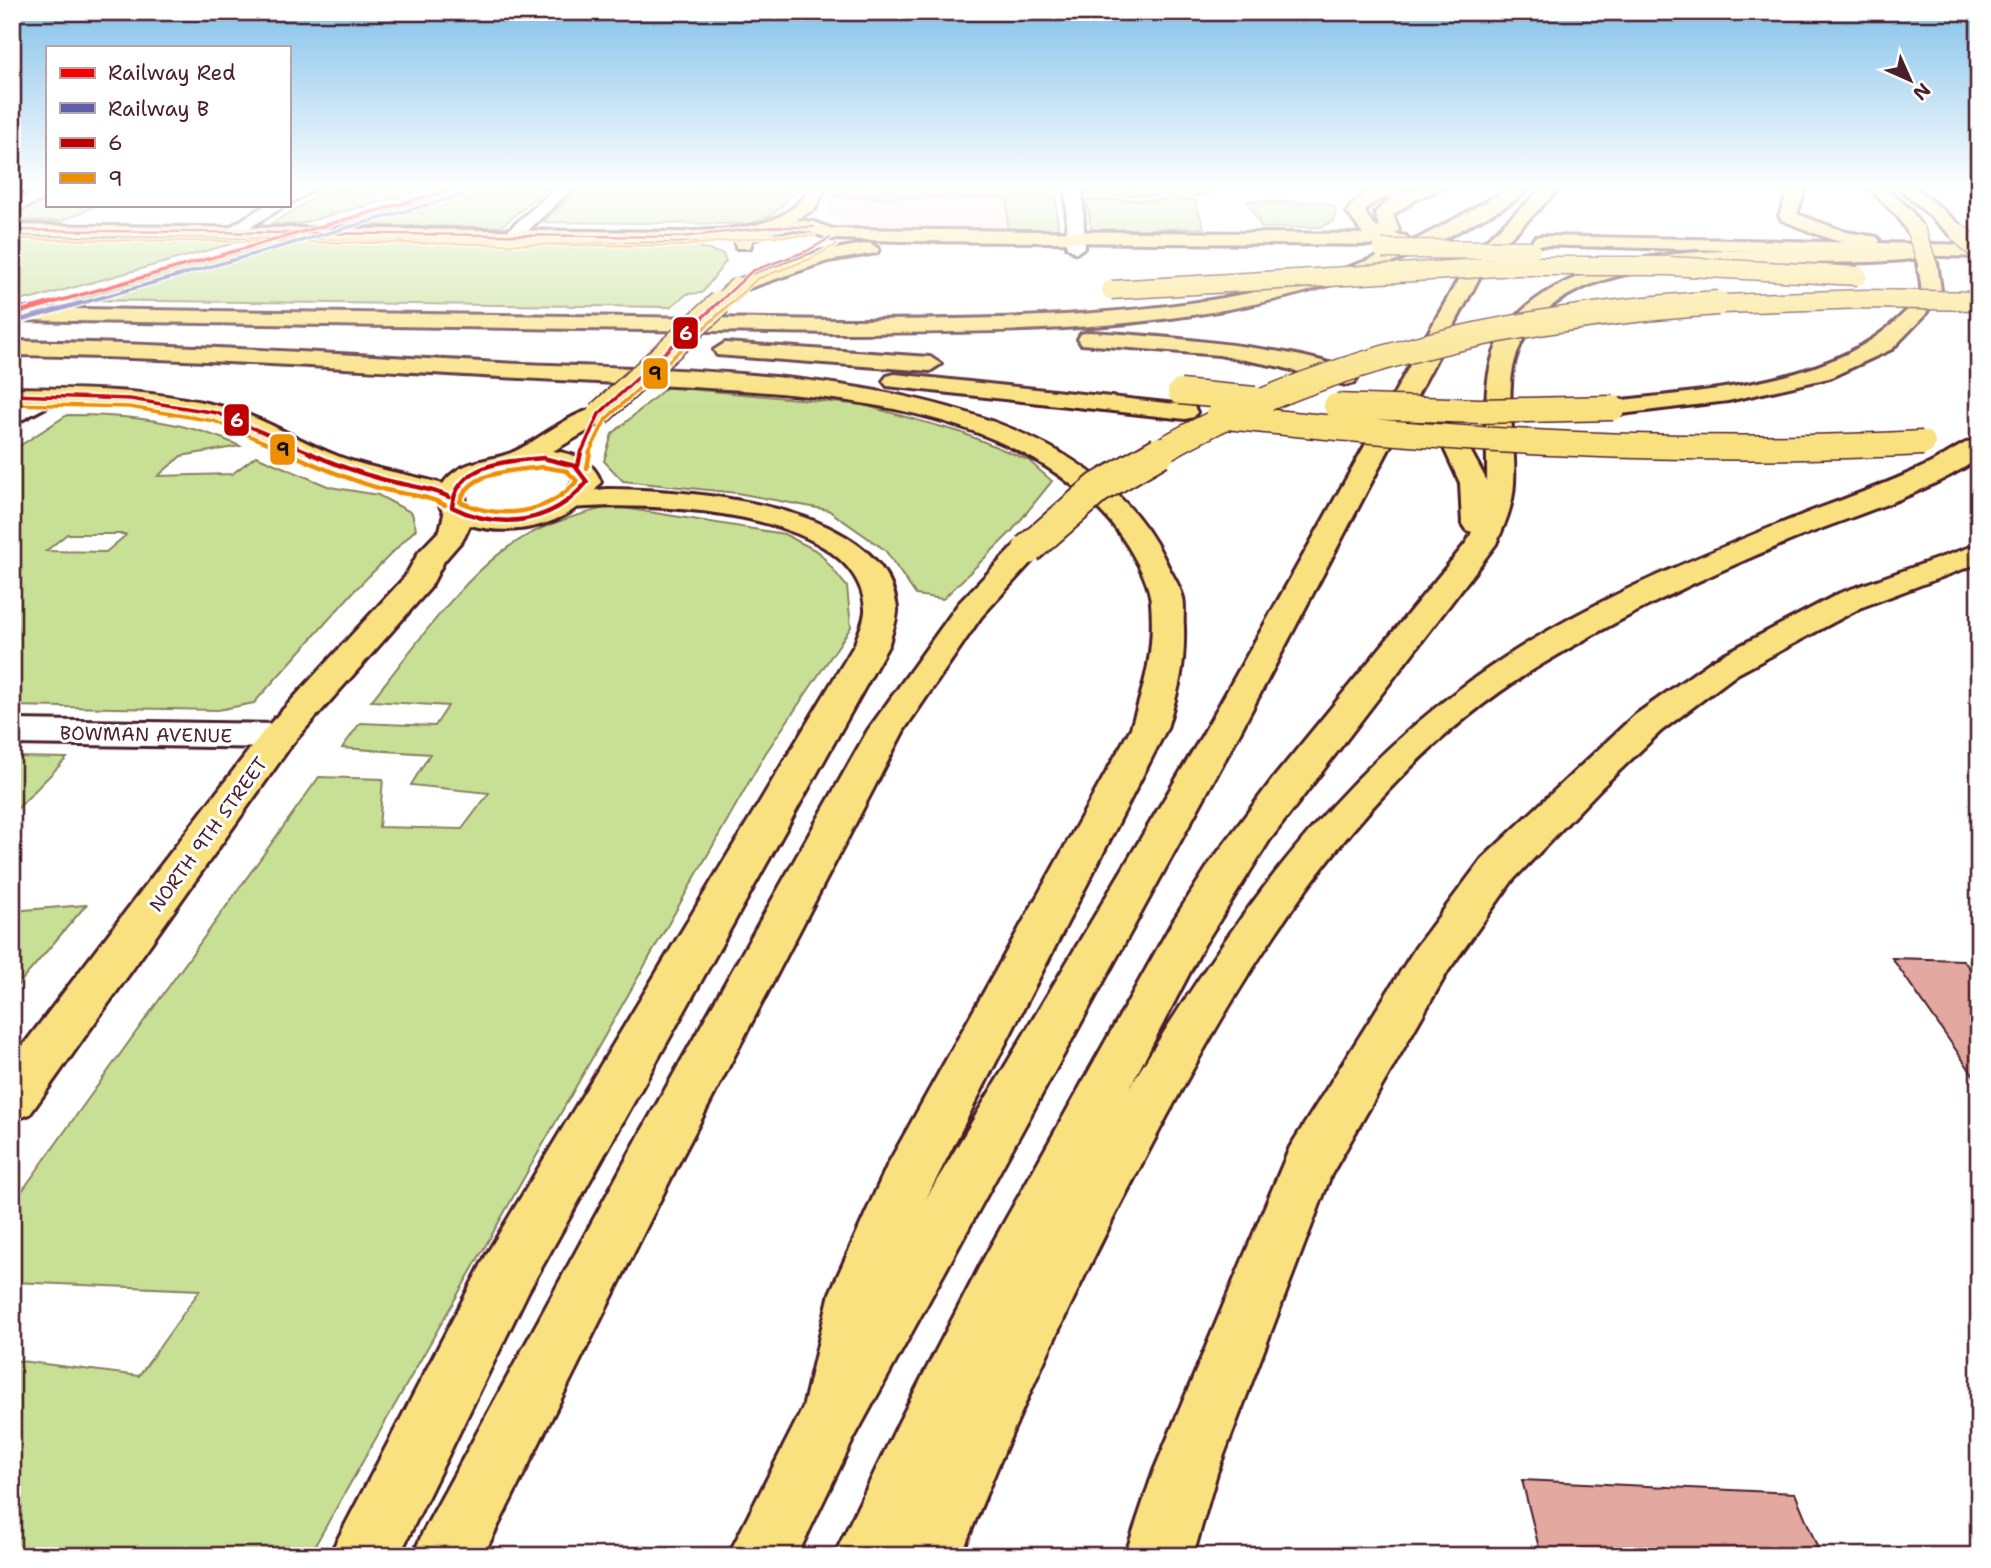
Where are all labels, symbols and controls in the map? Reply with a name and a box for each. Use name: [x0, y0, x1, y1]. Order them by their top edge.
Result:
legend: [46, 46, 290, 206]
north arrow: [1876, 46, 1946, 116]
text: Railway Red: [108, 59, 236, 87]
text: N: [1908, 78, 1936, 106]
text: Railway B: [108, 95, 209, 123]
text: 6: [108, 129, 123, 157]
text: 9: [108, 165, 123, 193]
line badge: 6: [672, 316, 699, 350]
text: 6: [679, 321, 693, 346]
line badge: 9: [642, 357, 669, 390]
text: 9: [648, 361, 662, 386]
line badge: 6: [223, 403, 250, 437]
text: 6: [230, 408, 244, 433]
line badge: 9: [269, 433, 296, 466]
text: 9: [276, 437, 290, 462]
street label: BOWMAN AVENUE: [60, 720, 233, 749]
street label: NORTH 9TH STREET: [144, 752, 273, 917]

